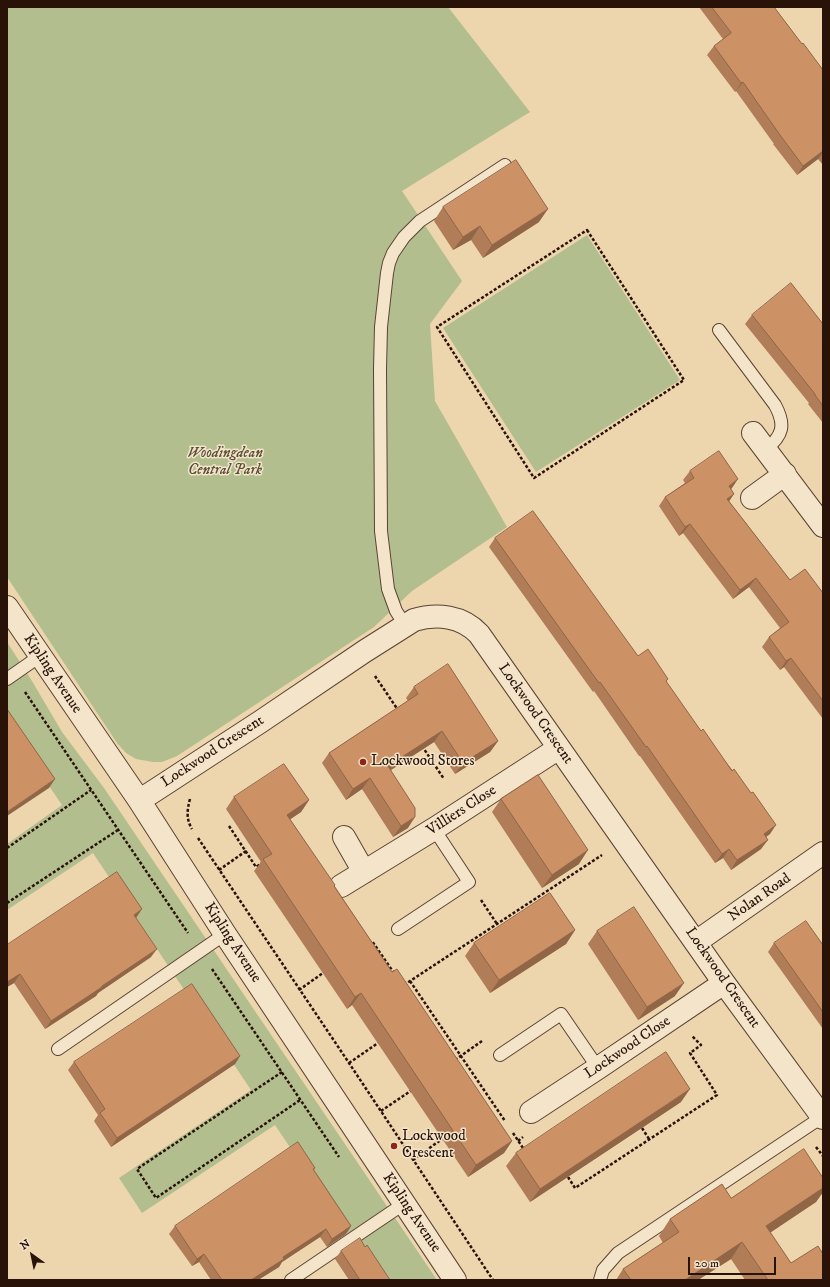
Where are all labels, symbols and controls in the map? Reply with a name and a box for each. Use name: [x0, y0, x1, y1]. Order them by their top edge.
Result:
park label: Woodingdean Central Park: [187, 445, 263, 480]
street label: Kipling Avenue: [19, 631, 85, 717]
street label: Lockwood Crescent: [494, 660, 576, 768]
street label: Lockwood Crescent: [158, 712, 268, 792]
place label: Lockwood Stores: [371, 753, 475, 771]
marker: Lockwood Stores: [358, 757, 368, 767]
street label: Villiers Close: [424, 782, 500, 840]
street label: Nolan Road: [725, 870, 795, 926]
street label: Kipling Avenue: [199, 900, 265, 986]
street label: Lockwood Crescent: [681, 924, 763, 1032]
street label: Lockwood Close: [582, 1013, 674, 1083]
place label: Lockwood Crescent: [402, 1128, 466, 1163]
marker: Lockwood Crescent: [389, 1141, 399, 1151]
street label: Kipling Avenue: [378, 1170, 444, 1256]
north arrow: [12, 1235, 52, 1275]
text: N: [18, 1237, 33, 1253]
scale bar: [690, 1249, 778, 1275]
text: 20 m: [695, 1256, 719, 1271]

